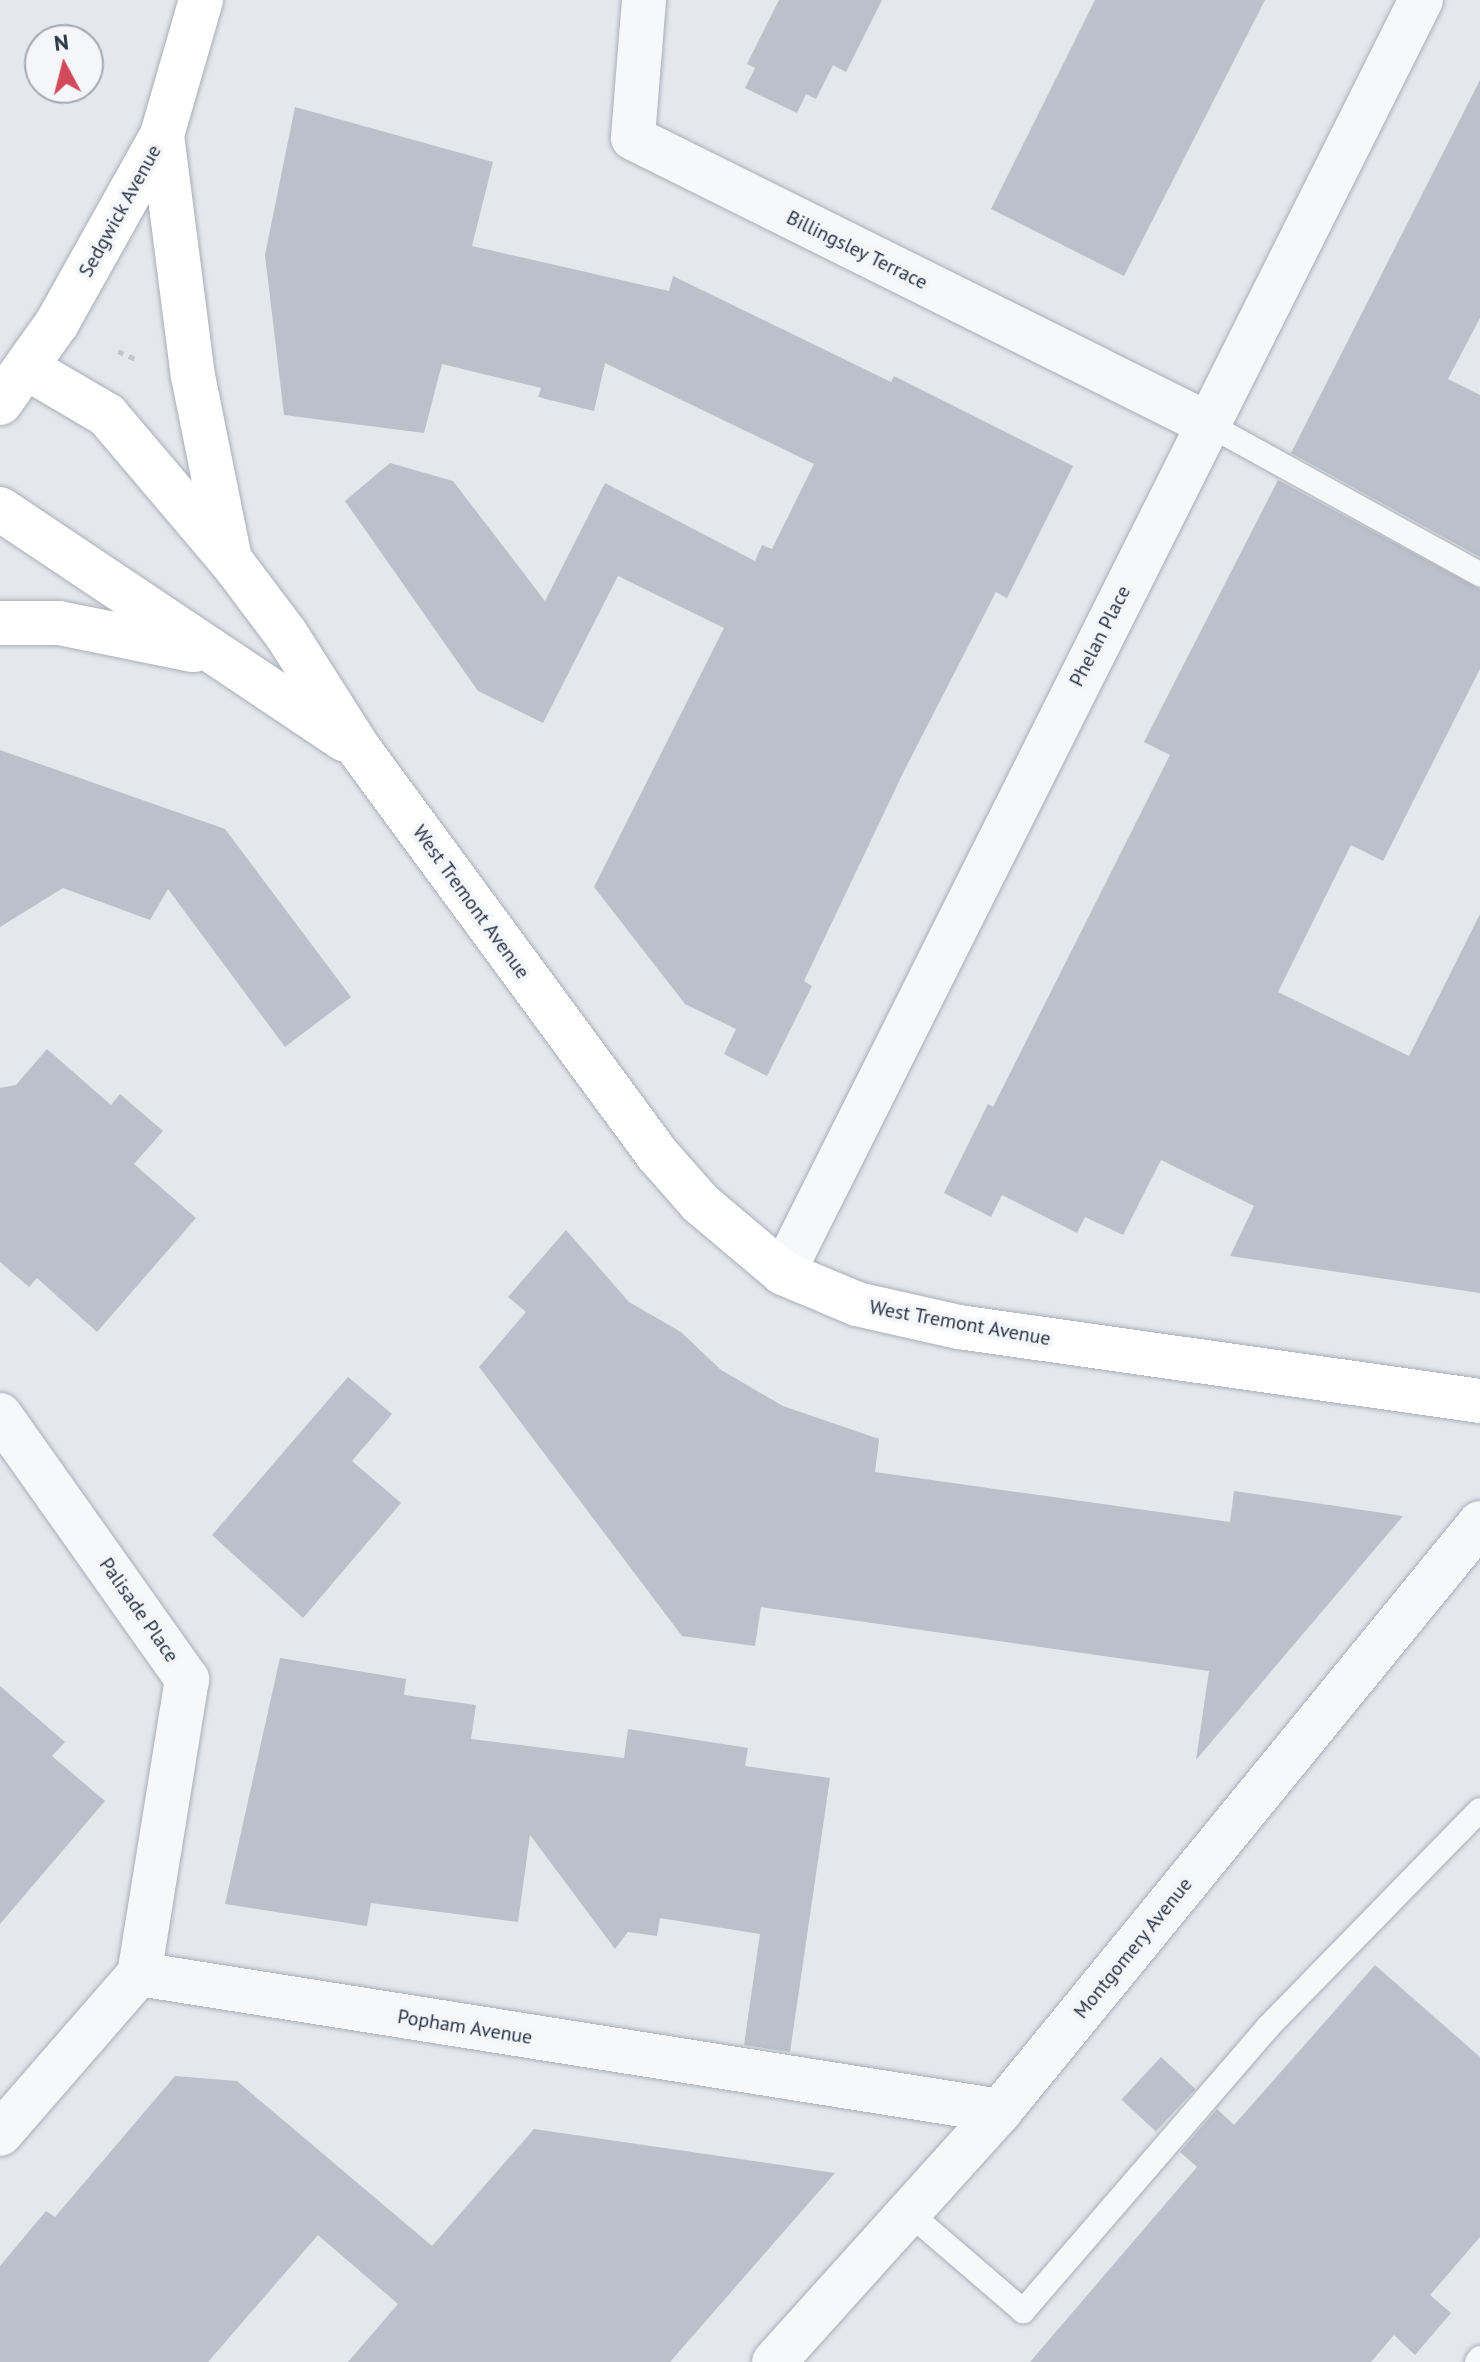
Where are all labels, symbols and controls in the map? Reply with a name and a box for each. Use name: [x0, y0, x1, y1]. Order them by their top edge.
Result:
north arrow: [24, 24, 104, 104]
text: N: [52, 27, 70, 57]
street label: Sedgwick Avenue: [73, 140, 167, 282]
street label: Billingsley Terrace: [782, 205, 932, 295]
street label: Phelan Place: [1064, 582, 1136, 690]
street label: West Tremont Avenue: [407, 820, 535, 984]
street label: West Tremont Avenue: [867, 1295, 1053, 1351]
street label: Palisade Place: [94, 1553, 184, 1667]
street label: Montgomery Avenue: [1068, 1872, 1198, 2024]
street label: Popham Avenue: [396, 2004, 534, 2050]

